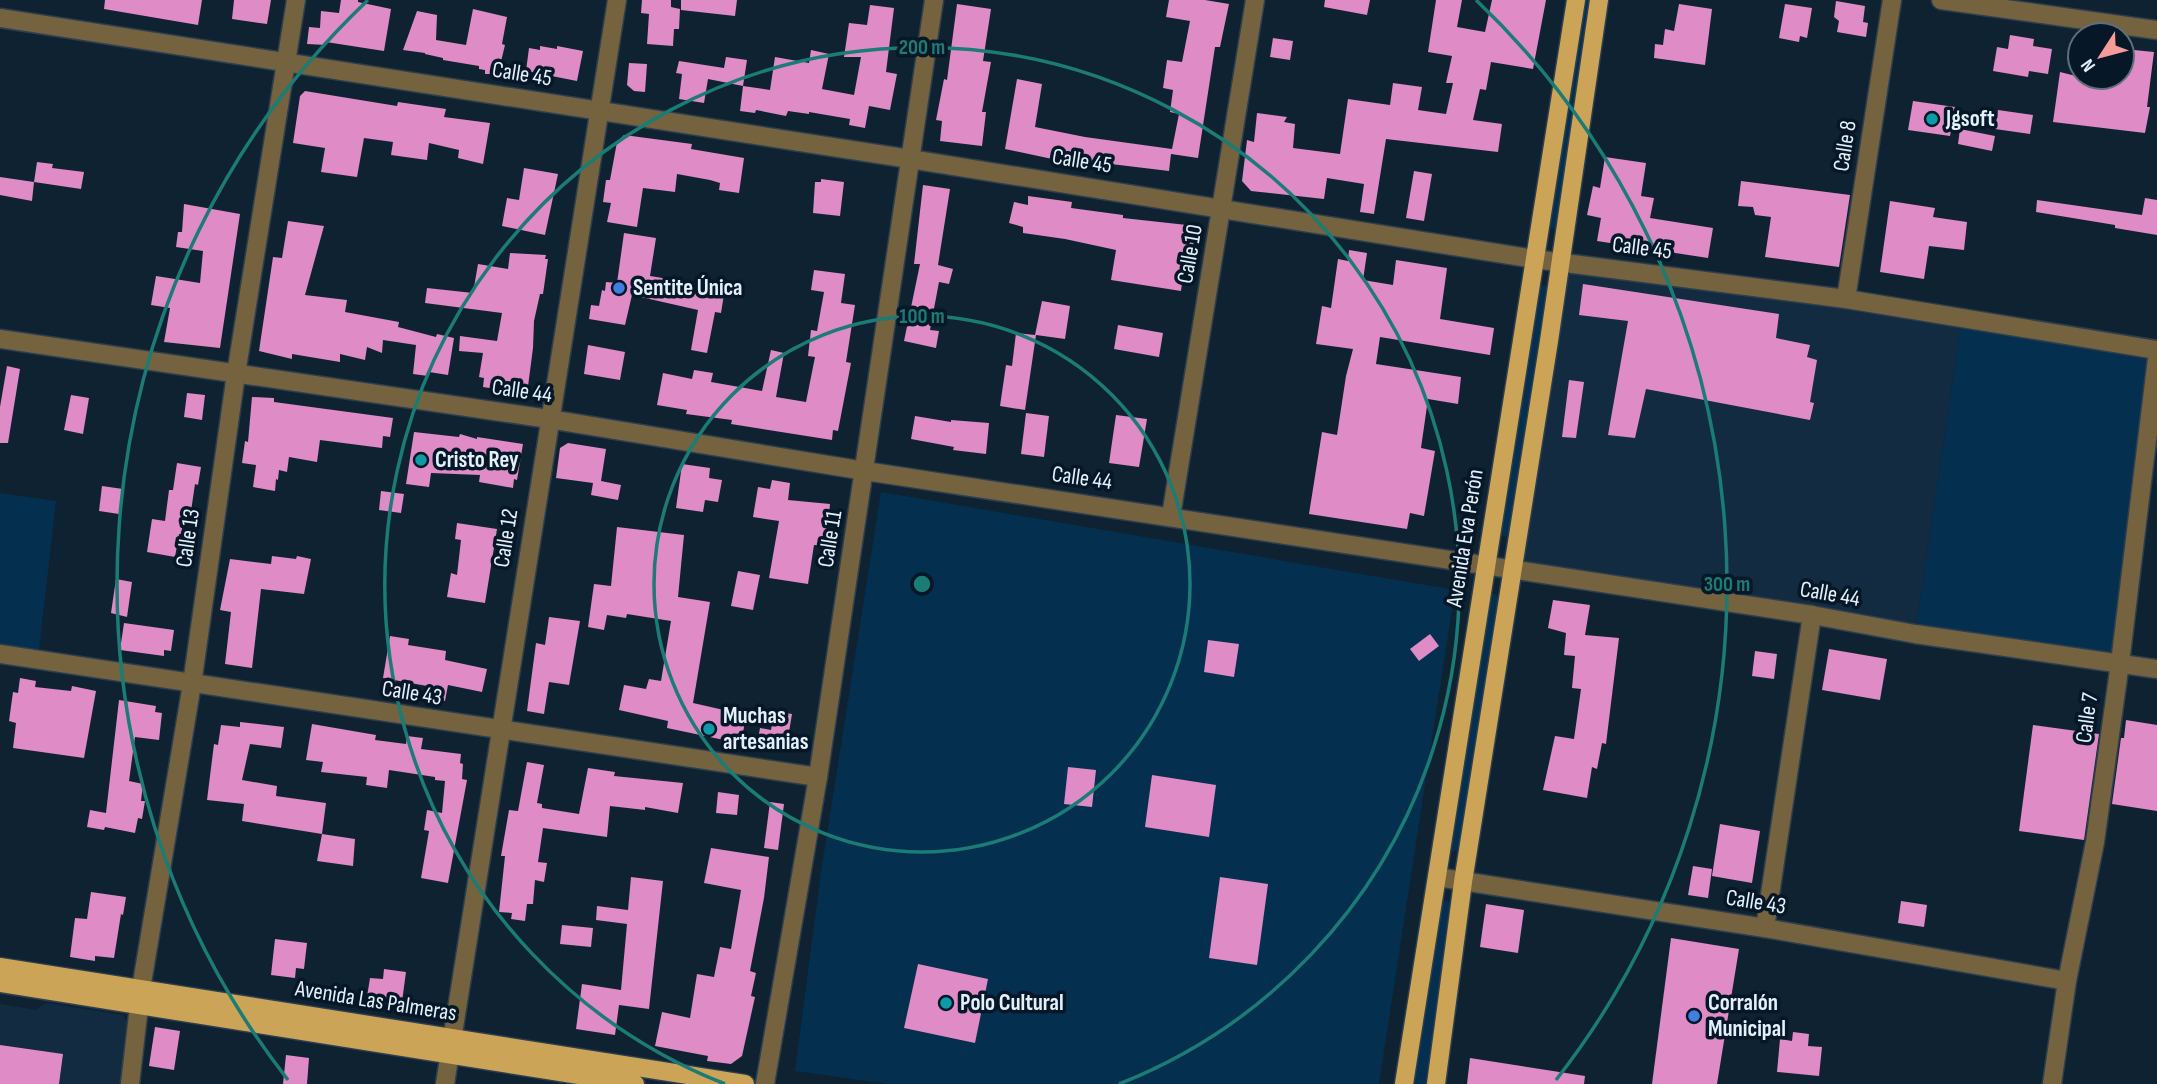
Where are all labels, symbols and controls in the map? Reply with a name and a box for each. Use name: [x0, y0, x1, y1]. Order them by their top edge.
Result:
north arrow: [2066, 21, 2136, 91]
text: 200 m: [899, 35, 945, 60]
text: N: [2076, 54, 2101, 76]
street label: Calle 45: [490, 55, 554, 93]
place label: Jgsoft: [1945, 105, 1995, 133]
marker: Jgsoft: [1924, 111, 1940, 127]
street label: Calle 8: [1827, 119, 1863, 173]
street label: Calle 45: [1050, 142, 1114, 180]
street label: Calle 10: [1171, 222, 1209, 286]
street label: Calle 45: [1611, 230, 1673, 266]
place label: Sentite Única: [633, 274, 743, 302]
marker: Sentite Única: [611, 280, 627, 296]
text: 100 m: [899, 304, 945, 329]
street label: Calle 44: [490, 373, 554, 409]
place label: Cristo Rey: [435, 446, 519, 474]
marker: Cristo Rey: [413, 452, 429, 468]
street label: Calle 44: [1050, 460, 1114, 496]
street label: Avenida Eva Perón: [1440, 467, 1490, 610]
street label: Calle 13: [170, 507, 206, 569]
street label: Calle 12: [488, 507, 524, 569]
street label: Calle 11: [812, 509, 848, 569]
centre of rings: [910, 572, 934, 596]
text: 300 m: [1704, 572, 1750, 597]
street label: Calle 44: [1798, 575, 1863, 613]
street label: Calle 43: [380, 674, 444, 712]
street label: Calle 7: [2070, 691, 2104, 745]
place label: Muchas artesanias: [723, 702, 809, 756]
marker: Muchas artesanias: [701, 721, 717, 737]
street label: Calle 43: [1724, 883, 1788, 921]
street label: Avenida Las Palmeras: [292, 974, 459, 1028]
place label: Polo Cultural: [960, 989, 1064, 1017]
place label: Corralón Municipal: [1708, 989, 1786, 1043]
marker: Polo Cultural: [938, 995, 954, 1011]
marker: Corralón Municipal: [1686, 1008, 1702, 1024]

